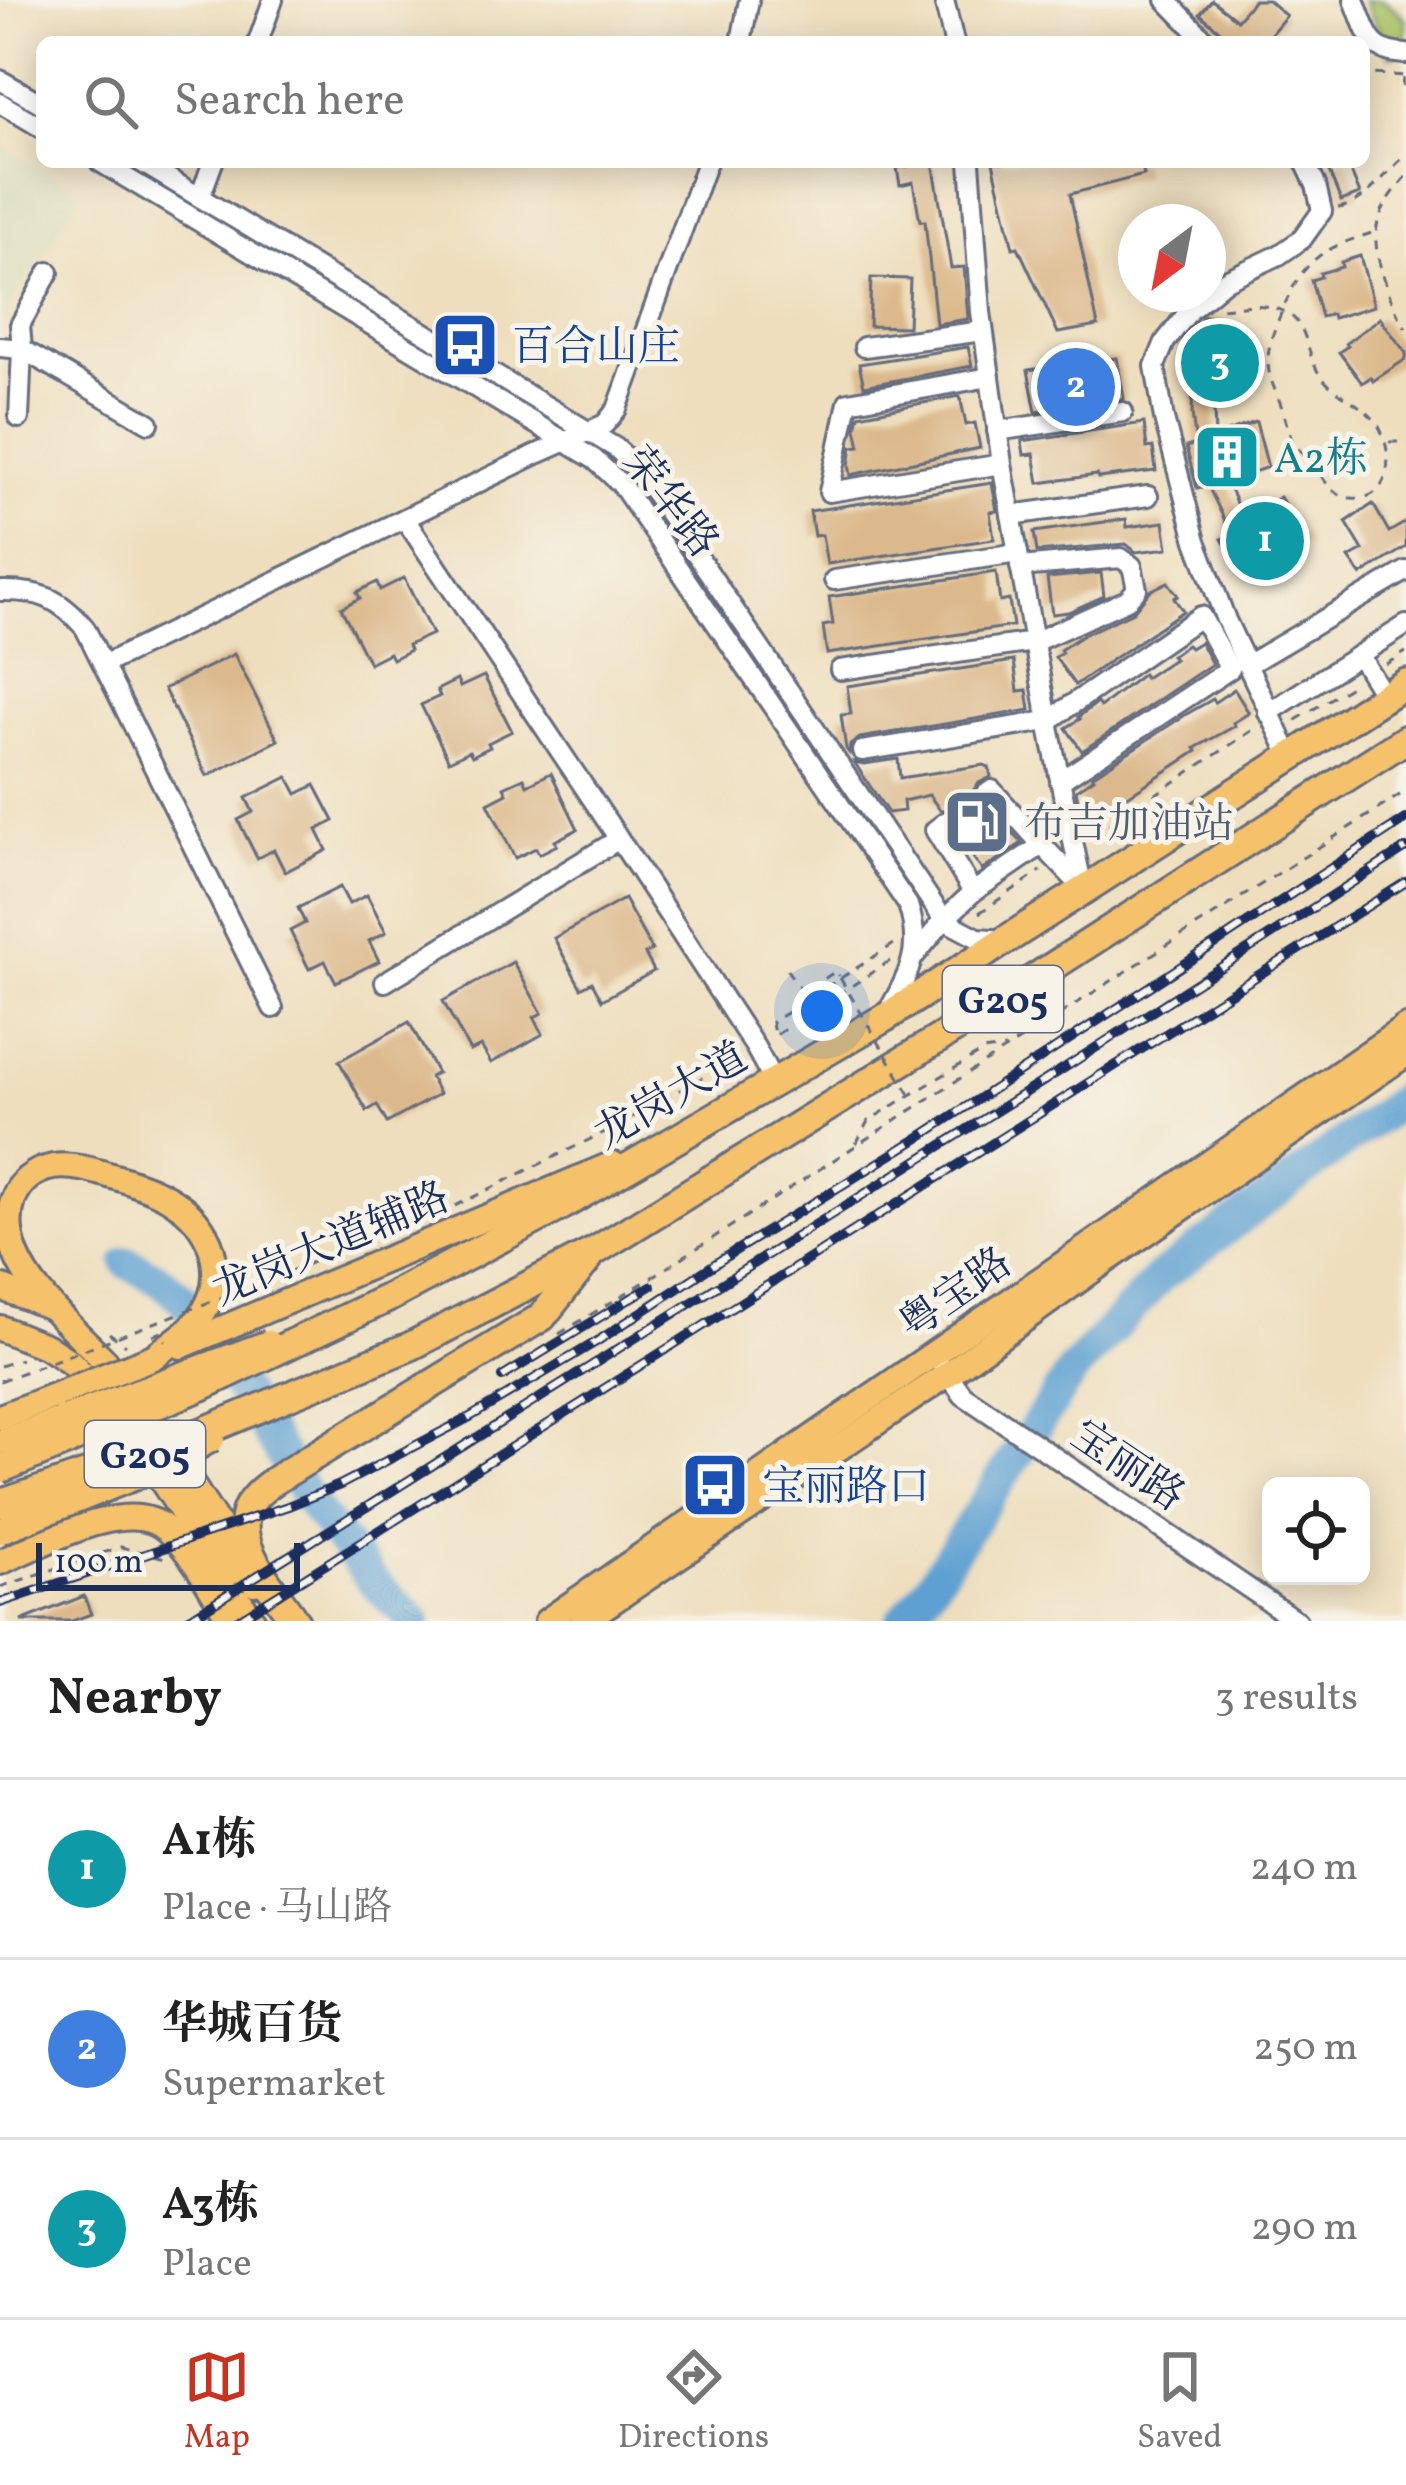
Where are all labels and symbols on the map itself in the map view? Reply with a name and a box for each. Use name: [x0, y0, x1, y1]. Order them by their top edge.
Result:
north arrow: [1118, 204, 1226, 312]
bus stop icon: 百合山庄: [430, 310, 500, 380]
pin: 3: [1181, 318, 1259, 408]
place label: 百合山庄: [512, 320, 680, 379]
pin: 2: [1037, 342, 1115, 432]
building icon: A2栋: [1192, 422, 1262, 492]
place label: A2栋: [1274, 432, 1368, 491]
street label: 荣华路: [606, 436, 730, 572]
pin: 1: [1226, 496, 1304, 586]
fuel station icon: 布吉加油站: [942, 787, 1012, 857]
place label: 布吉加油站: [1024, 797, 1234, 856]
road number: G205: [943, 966, 1063, 1032]
your location: [792, 981, 852, 1041]
street label: 龙岗大道: [585, 1030, 760, 1165]
street label: 龙岗大道辅路: [204, 1170, 459, 1323]
street label: 粤宝路: [888, 1235, 1025, 1356]
street label: 宝丽路: [1058, 1408, 1195, 1527]
road number: G205: [85, 1421, 205, 1487]
bus stop icon: 宝丽路口: [680, 1450, 750, 1520]
place label: 宝丽路口: [762, 1460, 930, 1519]
scale bar: [36, 1537, 300, 1590]

